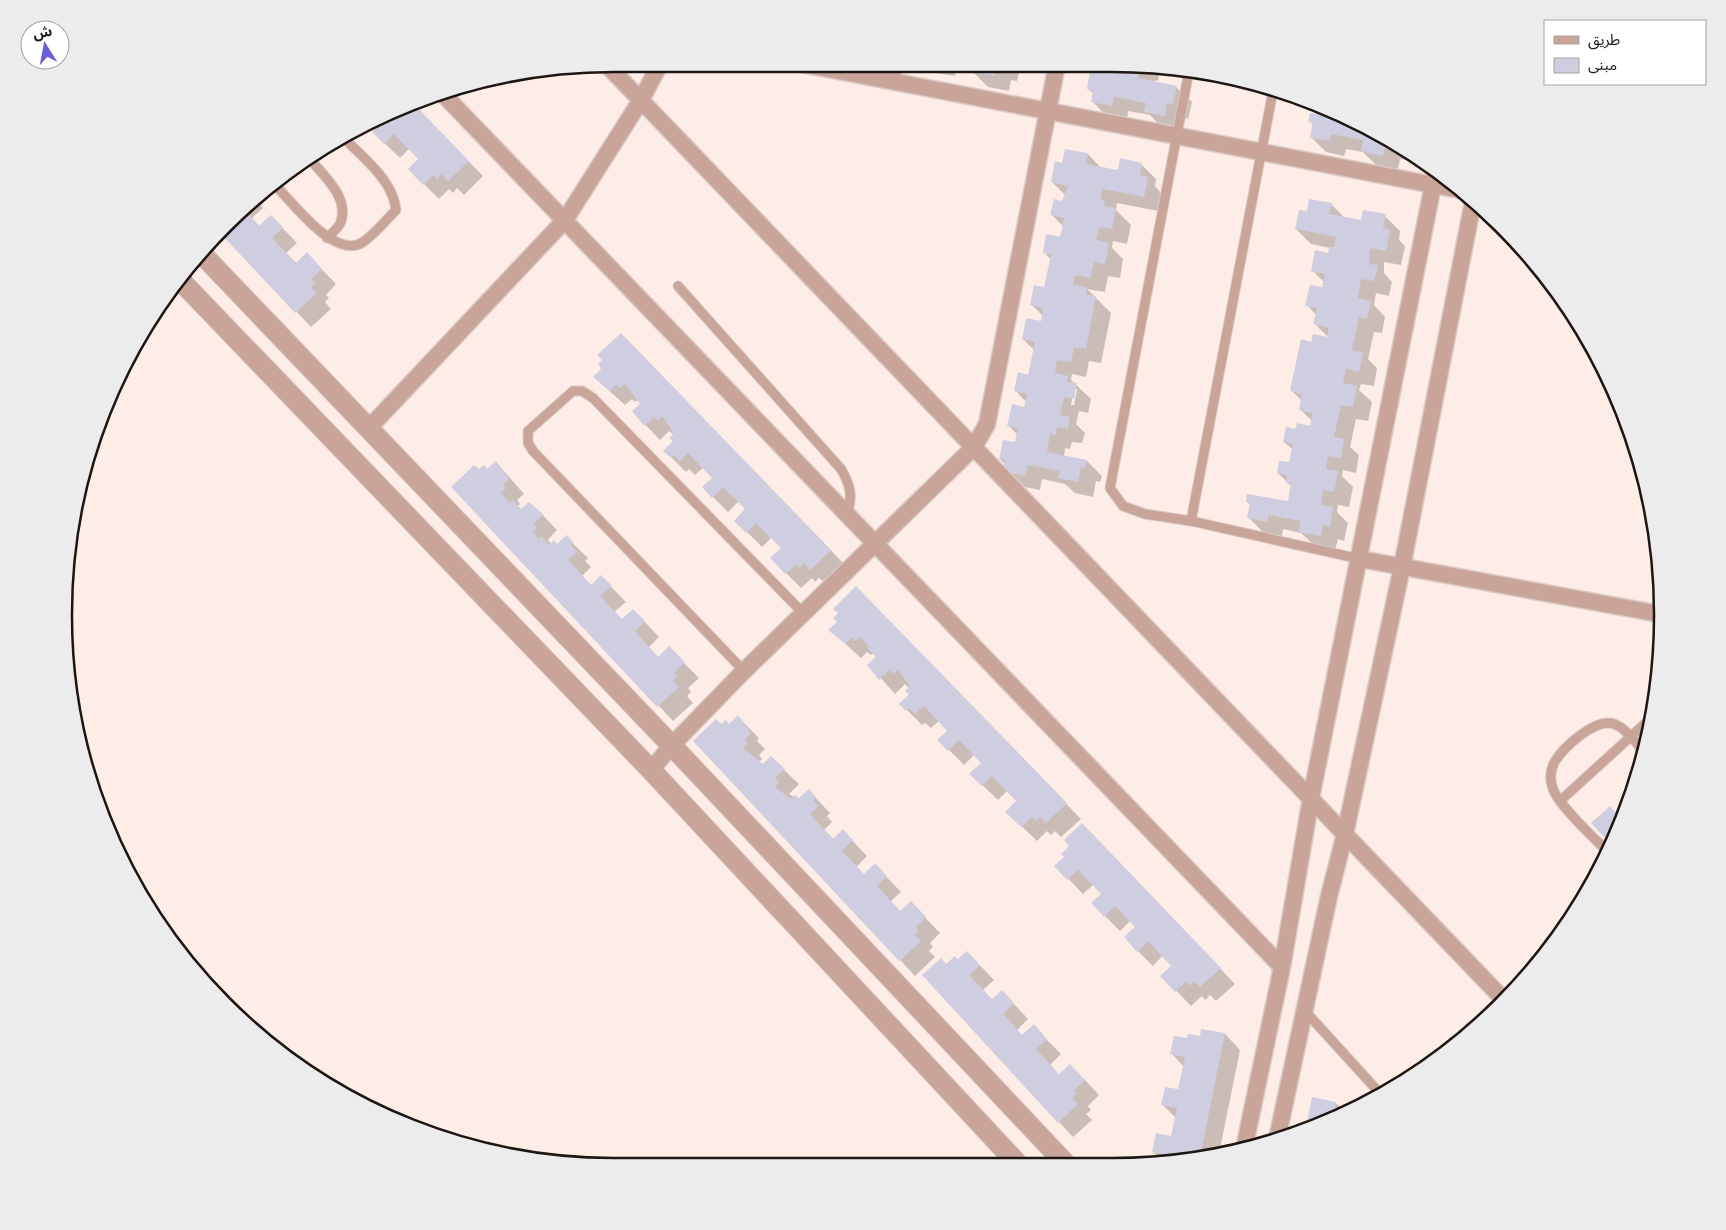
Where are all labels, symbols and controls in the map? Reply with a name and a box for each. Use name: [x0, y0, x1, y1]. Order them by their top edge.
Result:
north arrow: [20, 20, 70, 70]
legend: [1544, 20, 1706, 85]
text: ش: [32, 23, 53, 42]
text: طريق: [1588, 31, 1620, 50]
text: مبنى: [1588, 56, 1617, 74]

